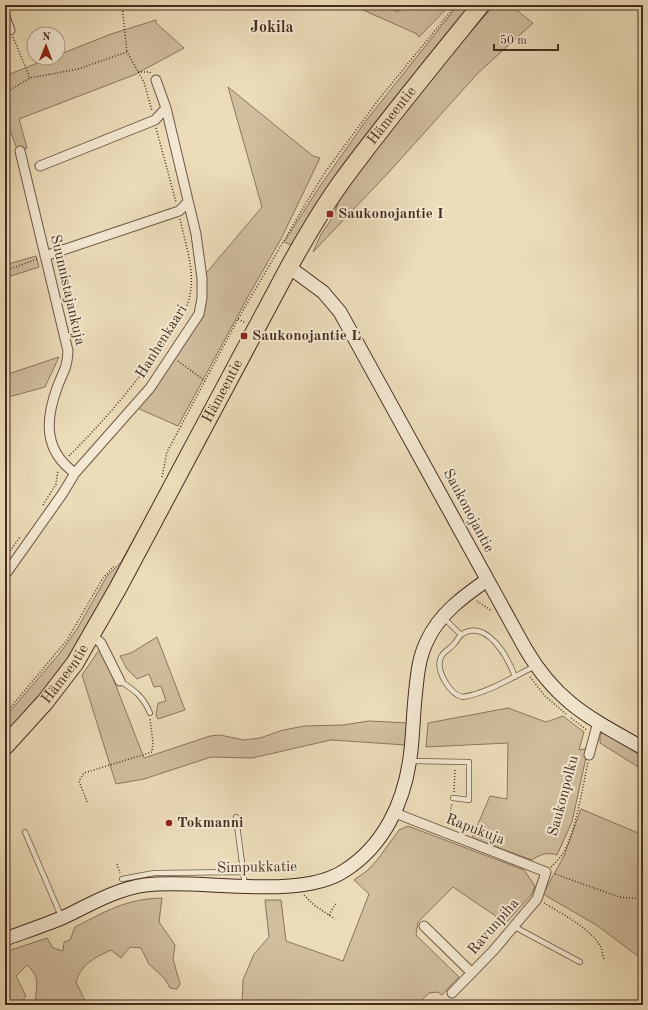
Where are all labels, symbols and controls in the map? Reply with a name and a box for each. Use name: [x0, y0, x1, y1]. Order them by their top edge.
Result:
district label: Jokila: [250, 20, 294, 36]
north arrow: [26, 26, 66, 66]
scale bar: [494, 26, 558, 52]
text: N: [42, 32, 51, 43]
text: 50 m: [500, 34, 527, 47]
street label: Hämeentie: [365, 84, 419, 148]
place label: Saukonojantie I: [338, 207, 444, 222]
marker: Saukonojantie I: [325, 209, 335, 219]
street label: Suunnistajankuja: [47, 233, 87, 347]
street label: Hanhenkaari: [134, 303, 190, 381]
place label: Saukonojantie L: [252, 329, 361, 344]
marker: Saukonojantie L: [239, 331, 249, 341]
street label: Hämeentie: [200, 357, 246, 425]
street label: Saukonojantie: [440, 467, 496, 555]
street label: Hämeentie: [39, 642, 91, 707]
street label: Saukonpolku: [546, 754, 582, 838]
street label: Rapukuja: [443, 812, 507, 848]
place label: Tokmanni: [177, 816, 243, 831]
marker: Tokmanni: [164, 818, 174, 828]
street label: Simpukkatie: [217, 860, 297, 876]
street label: Ravunpiha: [466, 896, 523, 958]

